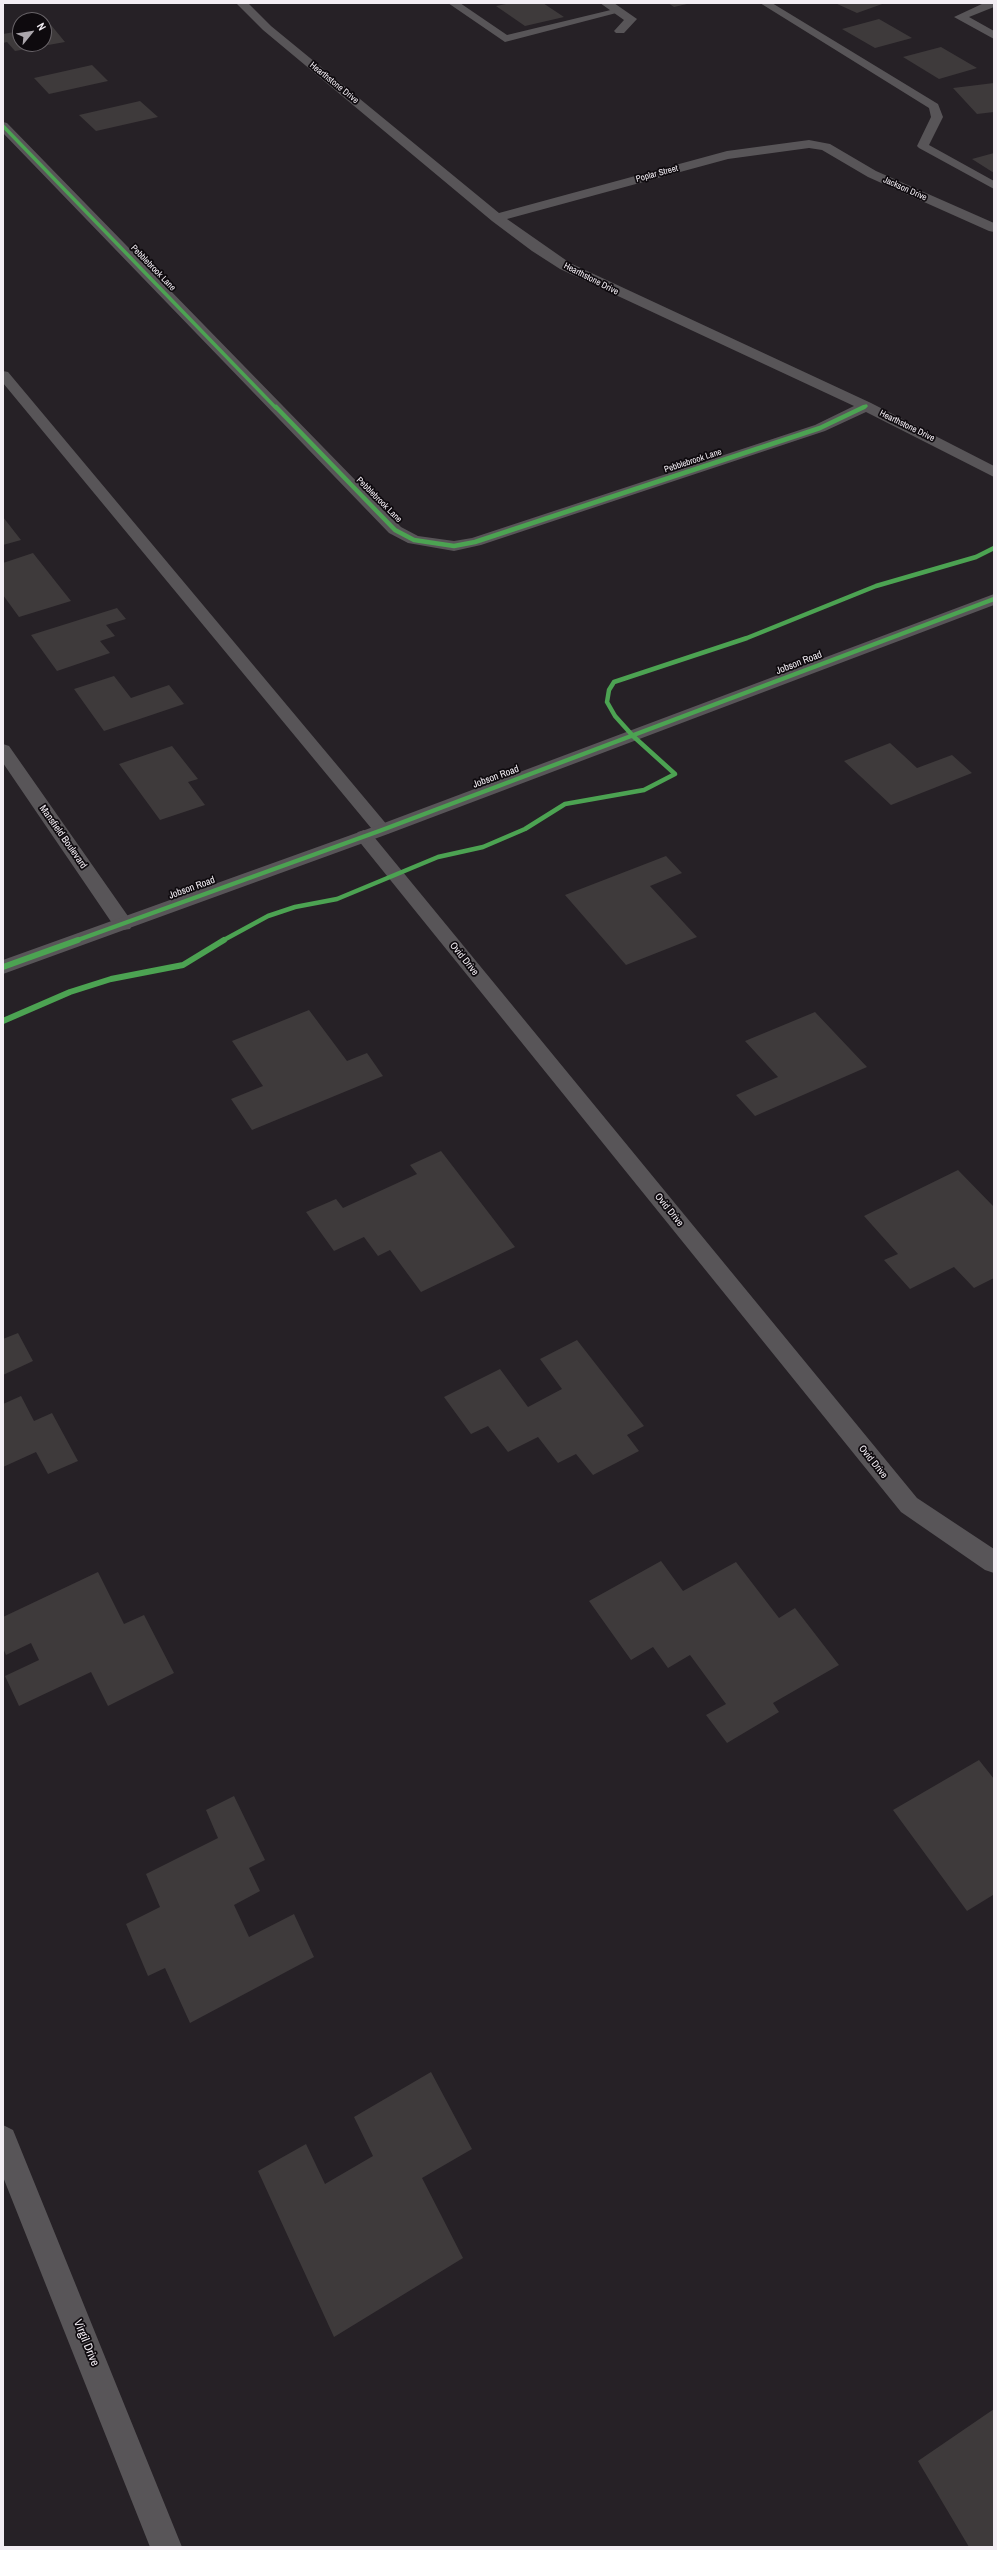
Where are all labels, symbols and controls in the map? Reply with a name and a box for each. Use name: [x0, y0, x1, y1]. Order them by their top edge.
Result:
north arrow: [12, 12, 52, 52]
text: N: [34, 20, 49, 33]
street label: Hearthstone Drive: [307, 60, 361, 106]
street label: Poplar Street: [635, 163, 679, 185]
street label: Jackson Drive: [881, 175, 929, 203]
street label: Pebblebrook Lane: [128, 243, 178, 293]
street label: Hearthstone Drive: [562, 261, 620, 297]
street label: Hearthstone Drive: [878, 408, 936, 444]
street label: Pebblebrook Lane: [663, 447, 723, 475]
street label: Pebblebrook Lane: [354, 475, 404, 525]
street label: Jobson Road: [774, 649, 824, 677]
street label: Jobson Road: [471, 763, 521, 791]
street label: Mansfield Boulevard: [37, 803, 89, 871]
street label: Jobson Road: [167, 874, 217, 902]
street label: Ovid Drive: [447, 940, 481, 978]
street label: Ovid Drive: [652, 1191, 686, 1229]
street label: Ovid Drive: [856, 1443, 890, 1481]
street label: Virgil Drive: [70, 2318, 102, 2368]

